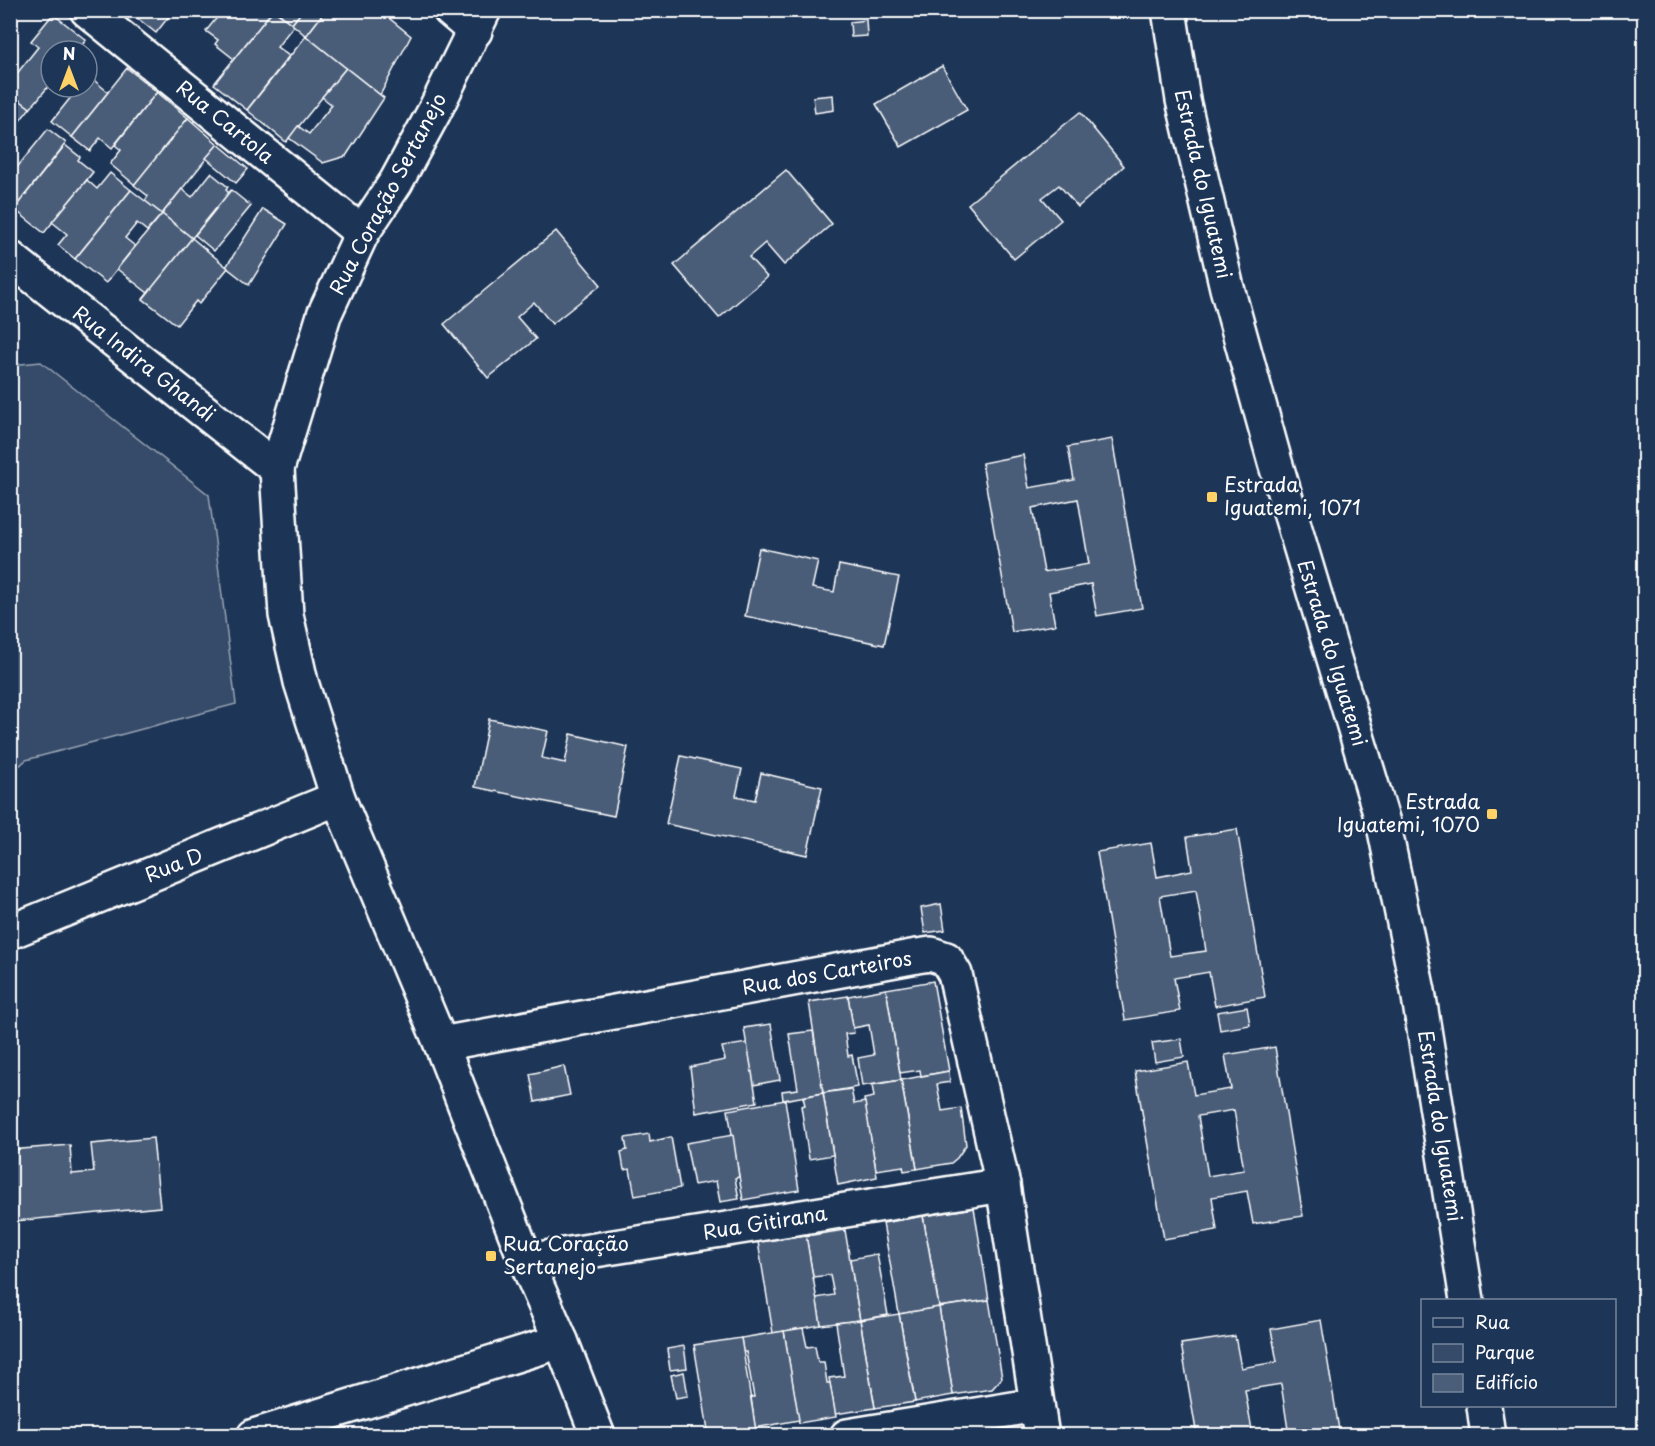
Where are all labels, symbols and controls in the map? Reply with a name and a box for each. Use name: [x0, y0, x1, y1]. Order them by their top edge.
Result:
north arrow: [39, 39, 99, 99]
text: N: [63, 41, 75, 65]
street label: Rua Cartola: [170, 72, 281, 170]
street label: Estrada do Iguatemi: [1168, 86, 1240, 281]
street label: Rua Coração Sertanejo: [321, 87, 453, 300]
street label: Rua Indira Ghandi: [67, 298, 222, 428]
place label: Estrada Iguatemi, 1071: [1224, 469, 1361, 522]
marker: Estrada Iguatemi, 1071: [1205, 490, 1219, 504]
street label: Estrada do Iguatemi: [1290, 556, 1376, 750]
place label: Estrada Iguatemi, 1070: [1337, 786, 1480, 839]
marker: Estrada Iguatemi, 1070: [1485, 807, 1499, 821]
street label: Rua D: [140, 839, 207, 889]
street label: Rua dos Carteiros: [740, 942, 914, 1002]
street label: Estrada do Iguatemi: [1411, 1028, 1471, 1224]
street label: Rua Gitirana: [701, 1197, 829, 1247]
place label: Rua Coração Sertanejo: [503, 1228, 629, 1281]
marker: Rua Coração Sertanejo: [484, 1249, 498, 1263]
legend: [1421, 1299, 1616, 1407]
text: Rua: [1475, 1308, 1510, 1335]
text: Parque: [1475, 1338, 1535, 1365]
text: Edifício: [1475, 1368, 1538, 1395]

